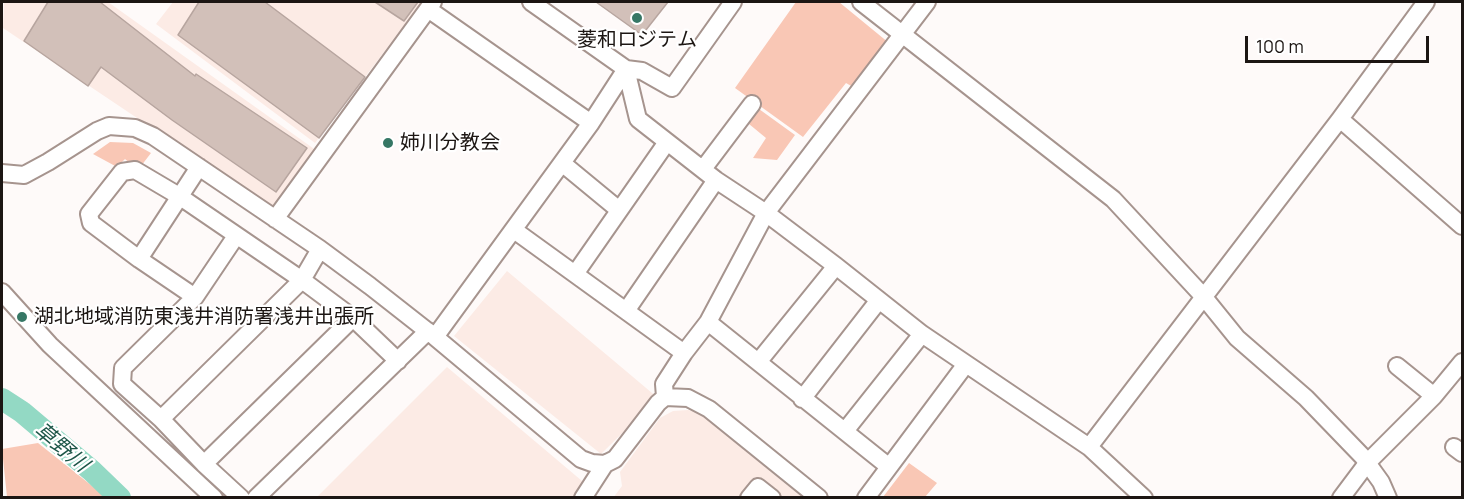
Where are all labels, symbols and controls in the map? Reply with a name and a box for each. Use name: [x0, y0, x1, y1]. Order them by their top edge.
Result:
marker: 菱和ロジテム: [630, 11, 644, 25]
scale bar: [1248, 24, 1432, 62]
place label: 菱和ロジテム: [577, 28, 697, 52]
text: 100 m: [1256, 34, 1304, 58]
place label: 姉川分教会: [400, 131, 500, 155]
marker: 姉川分教会: [381, 136, 395, 150]
place label: 湖北地域消防東浅井消防署浅井出張所: [34, 305, 374, 329]
marker: 湖北地域消防東浅井消防署浅井出張所: [15, 310, 29, 324]
water label: 草野川: [29, 418, 93, 478]

